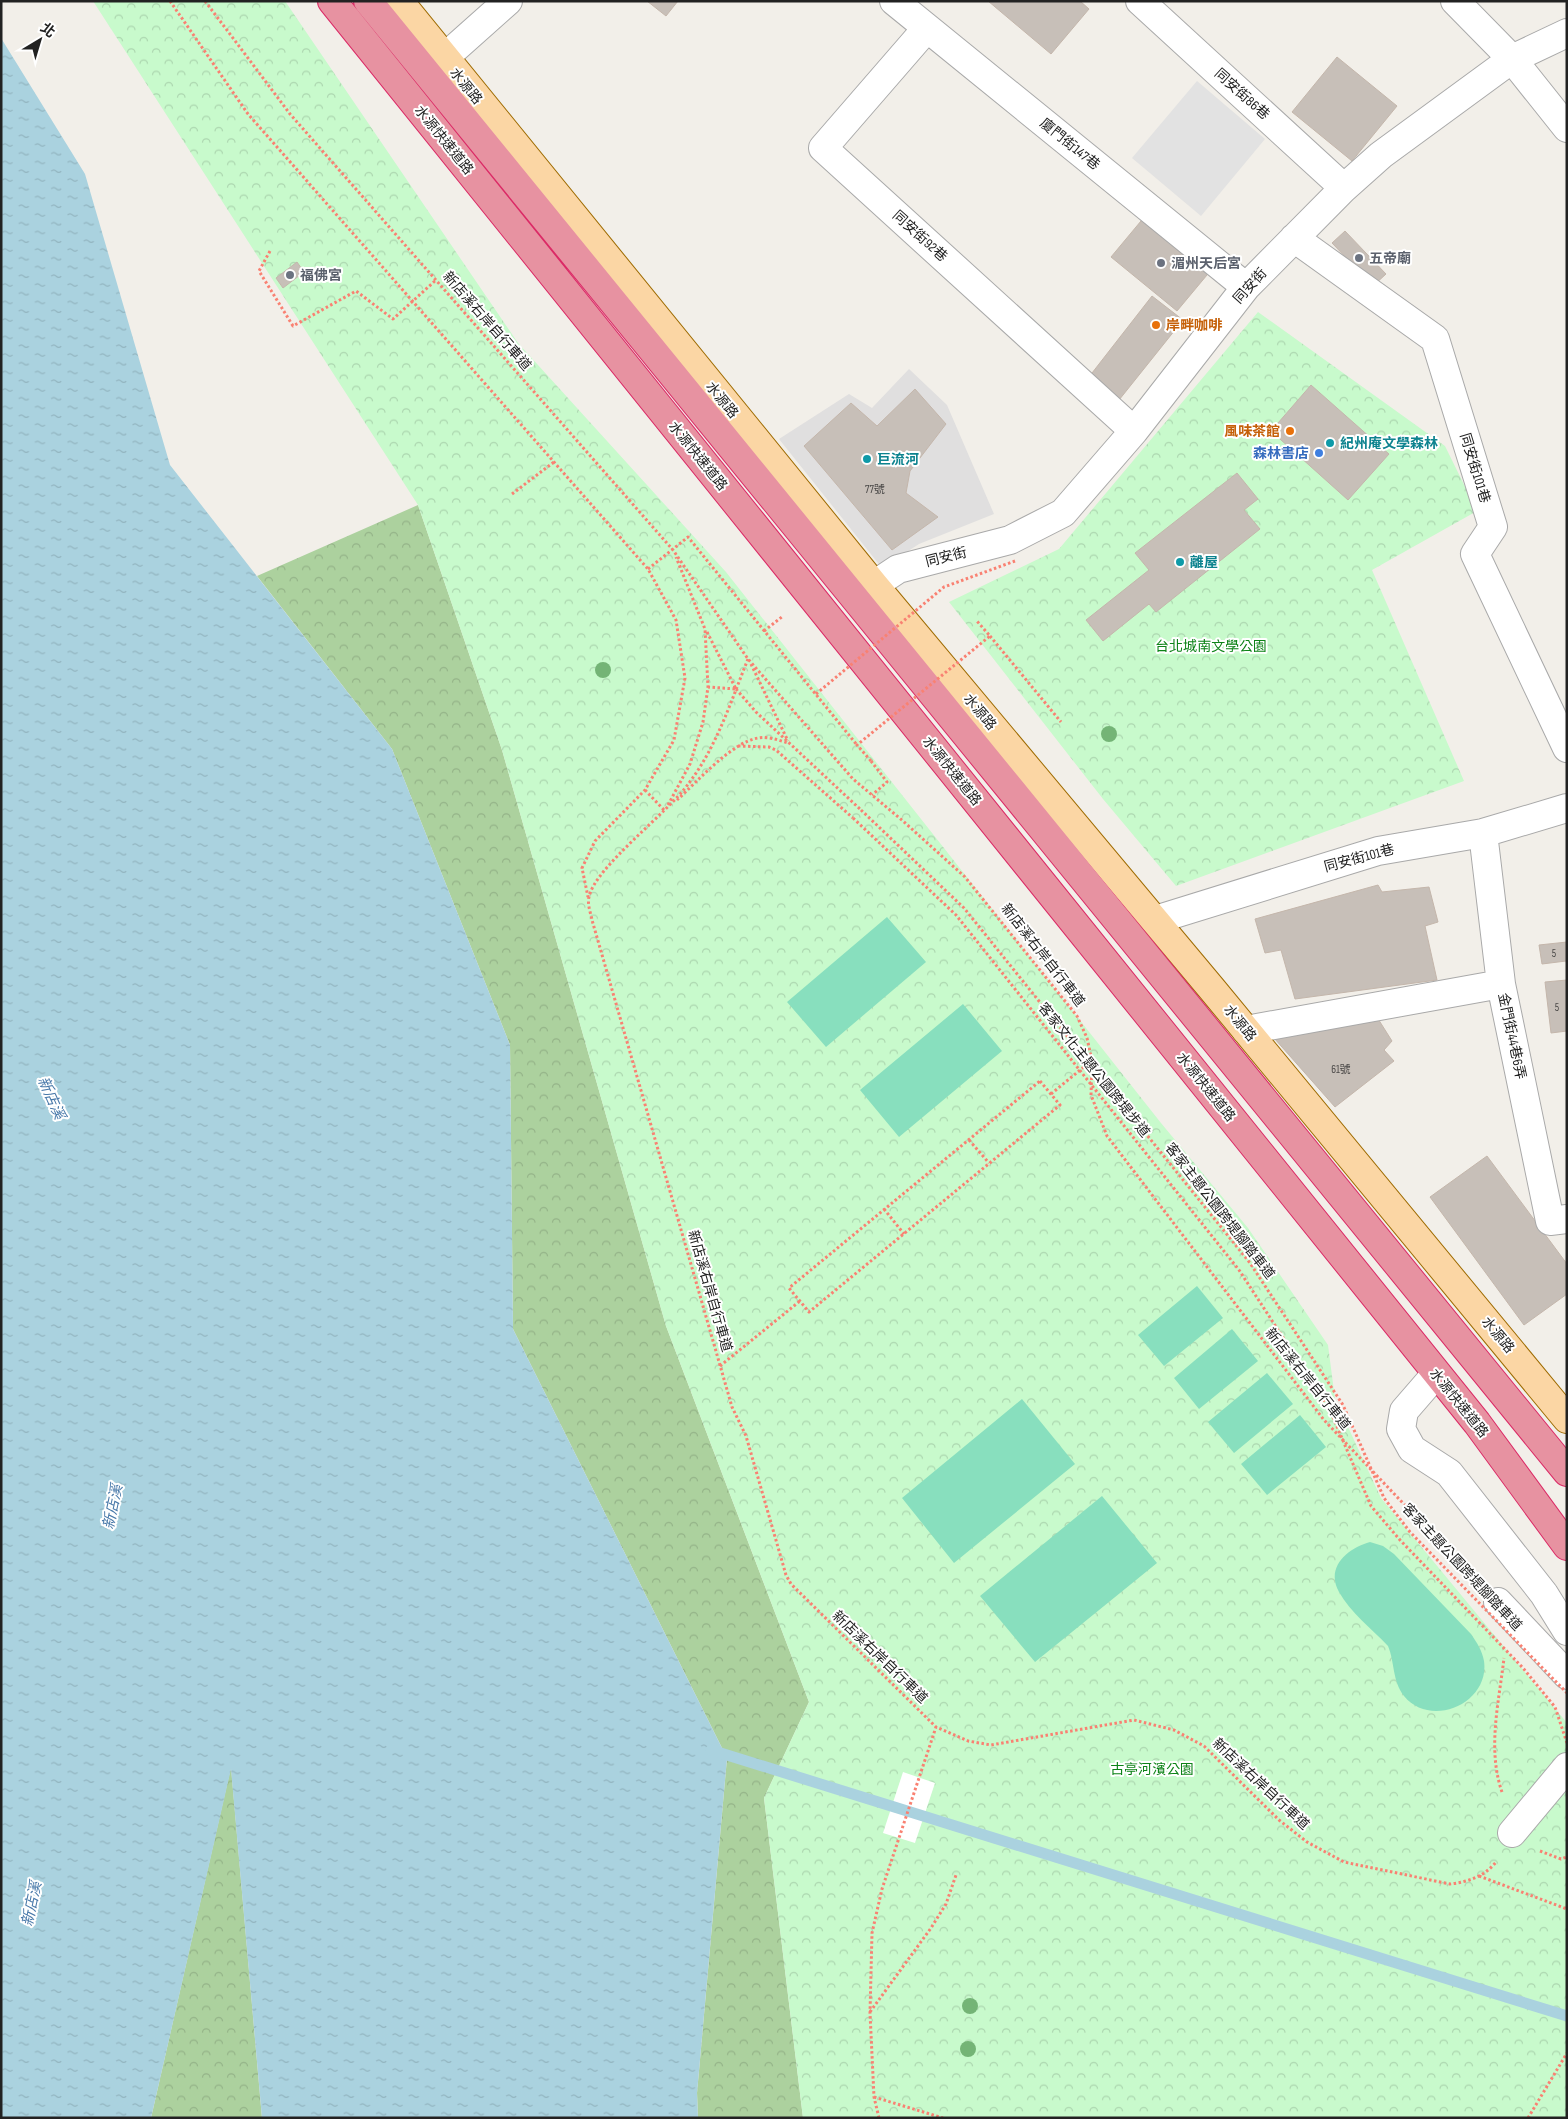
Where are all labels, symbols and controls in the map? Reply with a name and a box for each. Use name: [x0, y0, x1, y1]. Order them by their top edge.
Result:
north arrow: [15, 15, 65, 65]
text: 北: [37, 19, 58, 41]
street label: 水源路: [446, 64, 486, 108]
street label: 同安街86巷: [1211, 65, 1273, 123]
street label: 水源快速道路: [411, 102, 477, 178]
street label: 廈門街147巷: [1037, 115, 1103, 173]
street label: 同安街92巷: [889, 207, 951, 265]
place label: 五帝廟: [1369, 250, 1411, 267]
marker: 五帝廟: [1353, 252, 1365, 264]
place label: 湄州天后宮: [1171, 255, 1241, 272]
marker: 湄州天后宮: [1155, 257, 1167, 269]
street label: 同安街: [1230, 265, 1270, 307]
place label: 福佛宮: [300, 267, 342, 284]
street label: 新店溪右岸自行車道: [439, 268, 535, 374]
marker: 福佛宮: [284, 269, 296, 281]
place label: 岸畔咖啡: [1166, 317, 1223, 334]
marker: 岸畔咖啡: [1150, 319, 1162, 331]
street label: 水源路: [702, 378, 742, 422]
street label: 水源快速道路: [665, 418, 731, 494]
place label: 風味茶館: [1224, 423, 1280, 440]
marker: 風味茶館: [1284, 425, 1296, 437]
street label: 同安街101巷: [1456, 431, 1494, 505]
place label: 紀州庵文學森林: [1340, 435, 1438, 452]
marker: 紀州庵文學森林: [1324, 437, 1336, 449]
place label: 森林書店: [1253, 445, 1309, 462]
marker: 森林書店: [1313, 447, 1325, 459]
place label: 巨流河: [877, 451, 919, 468]
marker: 巨流河: [861, 453, 873, 465]
house number: 77號: [865, 483, 885, 496]
street label: 同安街: [924, 544, 968, 570]
place label: 離屋: [1190, 554, 1218, 571]
marker: 離屋: [1174, 556, 1186, 568]
park label: 台北城南文學公園: [1155, 638, 1267, 655]
street label: 水源路: [960, 690, 1000, 734]
street label: 水源快速道路: [919, 733, 985, 809]
street label: 同安街101巷: [1322, 840, 1396, 876]
street label: 新店溪右岸自行車道: [998, 900, 1088, 1010]
house number: 5: [1552, 947, 1556, 960]
street label: 金門街44巷6弄: [1495, 991, 1529, 1081]
street label: 客家文化主題公園跨堤步道: [1035, 999, 1153, 1141]
street label: 水源路: [1220, 1001, 1260, 1045]
house number: 5: [1555, 1001, 1559, 1014]
street label: 水源快速道路: [1173, 1049, 1239, 1125]
house number: 61號: [1331, 1063, 1351, 1076]
water label: 新店溪: [33, 1074, 70, 1124]
street label: 客家主題公園跨堤腳踏車道: [1162, 1140, 1278, 1282]
street label: 新店溪右岸自行車道: [684, 1228, 736, 1354]
street label: 水源路: [1478, 1313, 1518, 1357]
street label: 新店溪右岸自行車道: [1262, 1325, 1354, 1433]
street label: 水源快速道路: [1426, 1365, 1492, 1441]
water label: 新店溪: [99, 1481, 127, 1531]
street label: 客家主題公園跨堤腳踏車道: [1398, 1500, 1526, 1634]
street label: 新店溪右岸自行車道: [829, 1607, 931, 1707]
street label: 新店溪右岸自行車道: [1209, 1735, 1313, 1833]
park label: 古亭河濱公園: [1110, 1761, 1194, 1778]
water label: 新店溪: [18, 1878, 46, 1928]

